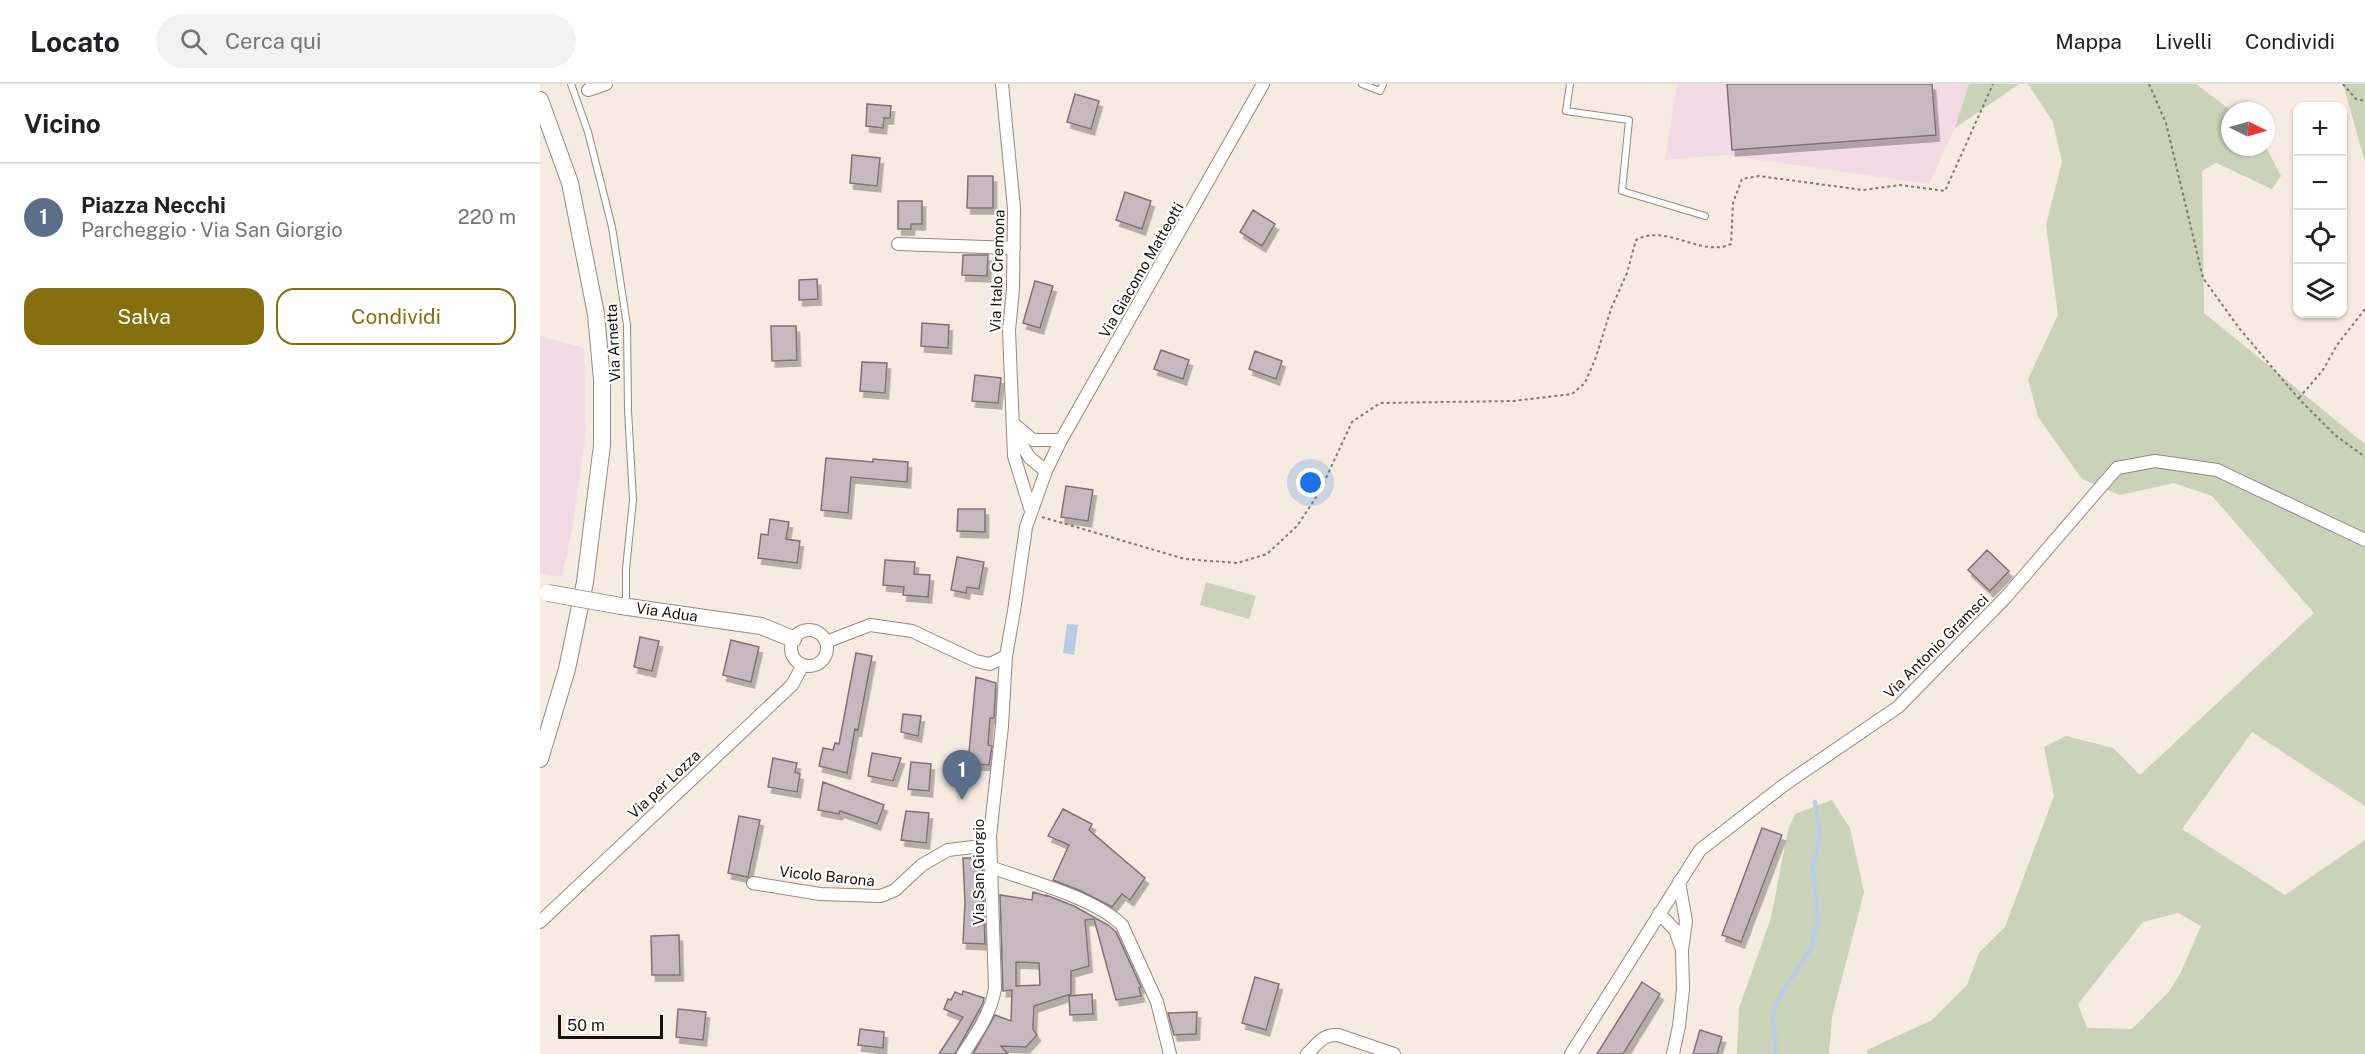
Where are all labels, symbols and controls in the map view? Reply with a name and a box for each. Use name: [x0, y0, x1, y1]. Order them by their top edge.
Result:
search box: [156, 14, 576, 68]
text: Locato: [30, 25, 120, 58]
icon: search: [177, 25, 210, 58]
text: Cerca qui: [225, 28, 321, 54]
text: Mappa: [2055, 29, 2122, 54]
text: Livelli: [2155, 29, 2212, 54]
text: Condividi: [2245, 29, 2335, 54]
north arrow: [2221, 102, 2275, 156]
map controls: [2293, 102, 2347, 318]
button: +: [2293, 102, 2347, 156]
text: Vicino: [24, 108, 101, 139]
button: −: [2293, 156, 2347, 210]
text: Piazza Necchi: [81, 192, 226, 218]
street label: Via Giacomo Matteotti: [1095, 199, 1187, 341]
text: 1: [39, 205, 48, 229]
text: 220 m: [458, 205, 516, 229]
street label: Via Italo Cremona: [986, 209, 1008, 333]
button: locate: [2293, 210, 2347, 264]
text: Parcheggio · Via San Giorgio: [81, 218, 343, 242]
button: layers: [2293, 264, 2347, 318]
button: Salva: [24, 288, 264, 345]
button: Condividi: [276, 288, 516, 345]
street label: Via Arnetta: [602, 303, 624, 383]
your location: [1296, 468, 1325, 497]
street label: Via Antonio Gramsci: [1880, 590, 1992, 702]
street label: Via Adua: [635, 599, 699, 625]
street label: Via per Lozza: [624, 746, 704, 822]
pin: 1: [942, 750, 982, 800]
street label: Via San Giorgio: [970, 819, 987, 925]
street label: Vicolo Barona: [778, 863, 876, 889]
scale bar: [558, 1012, 663, 1040]
text: 50 m: [567, 1016, 605, 1035]

